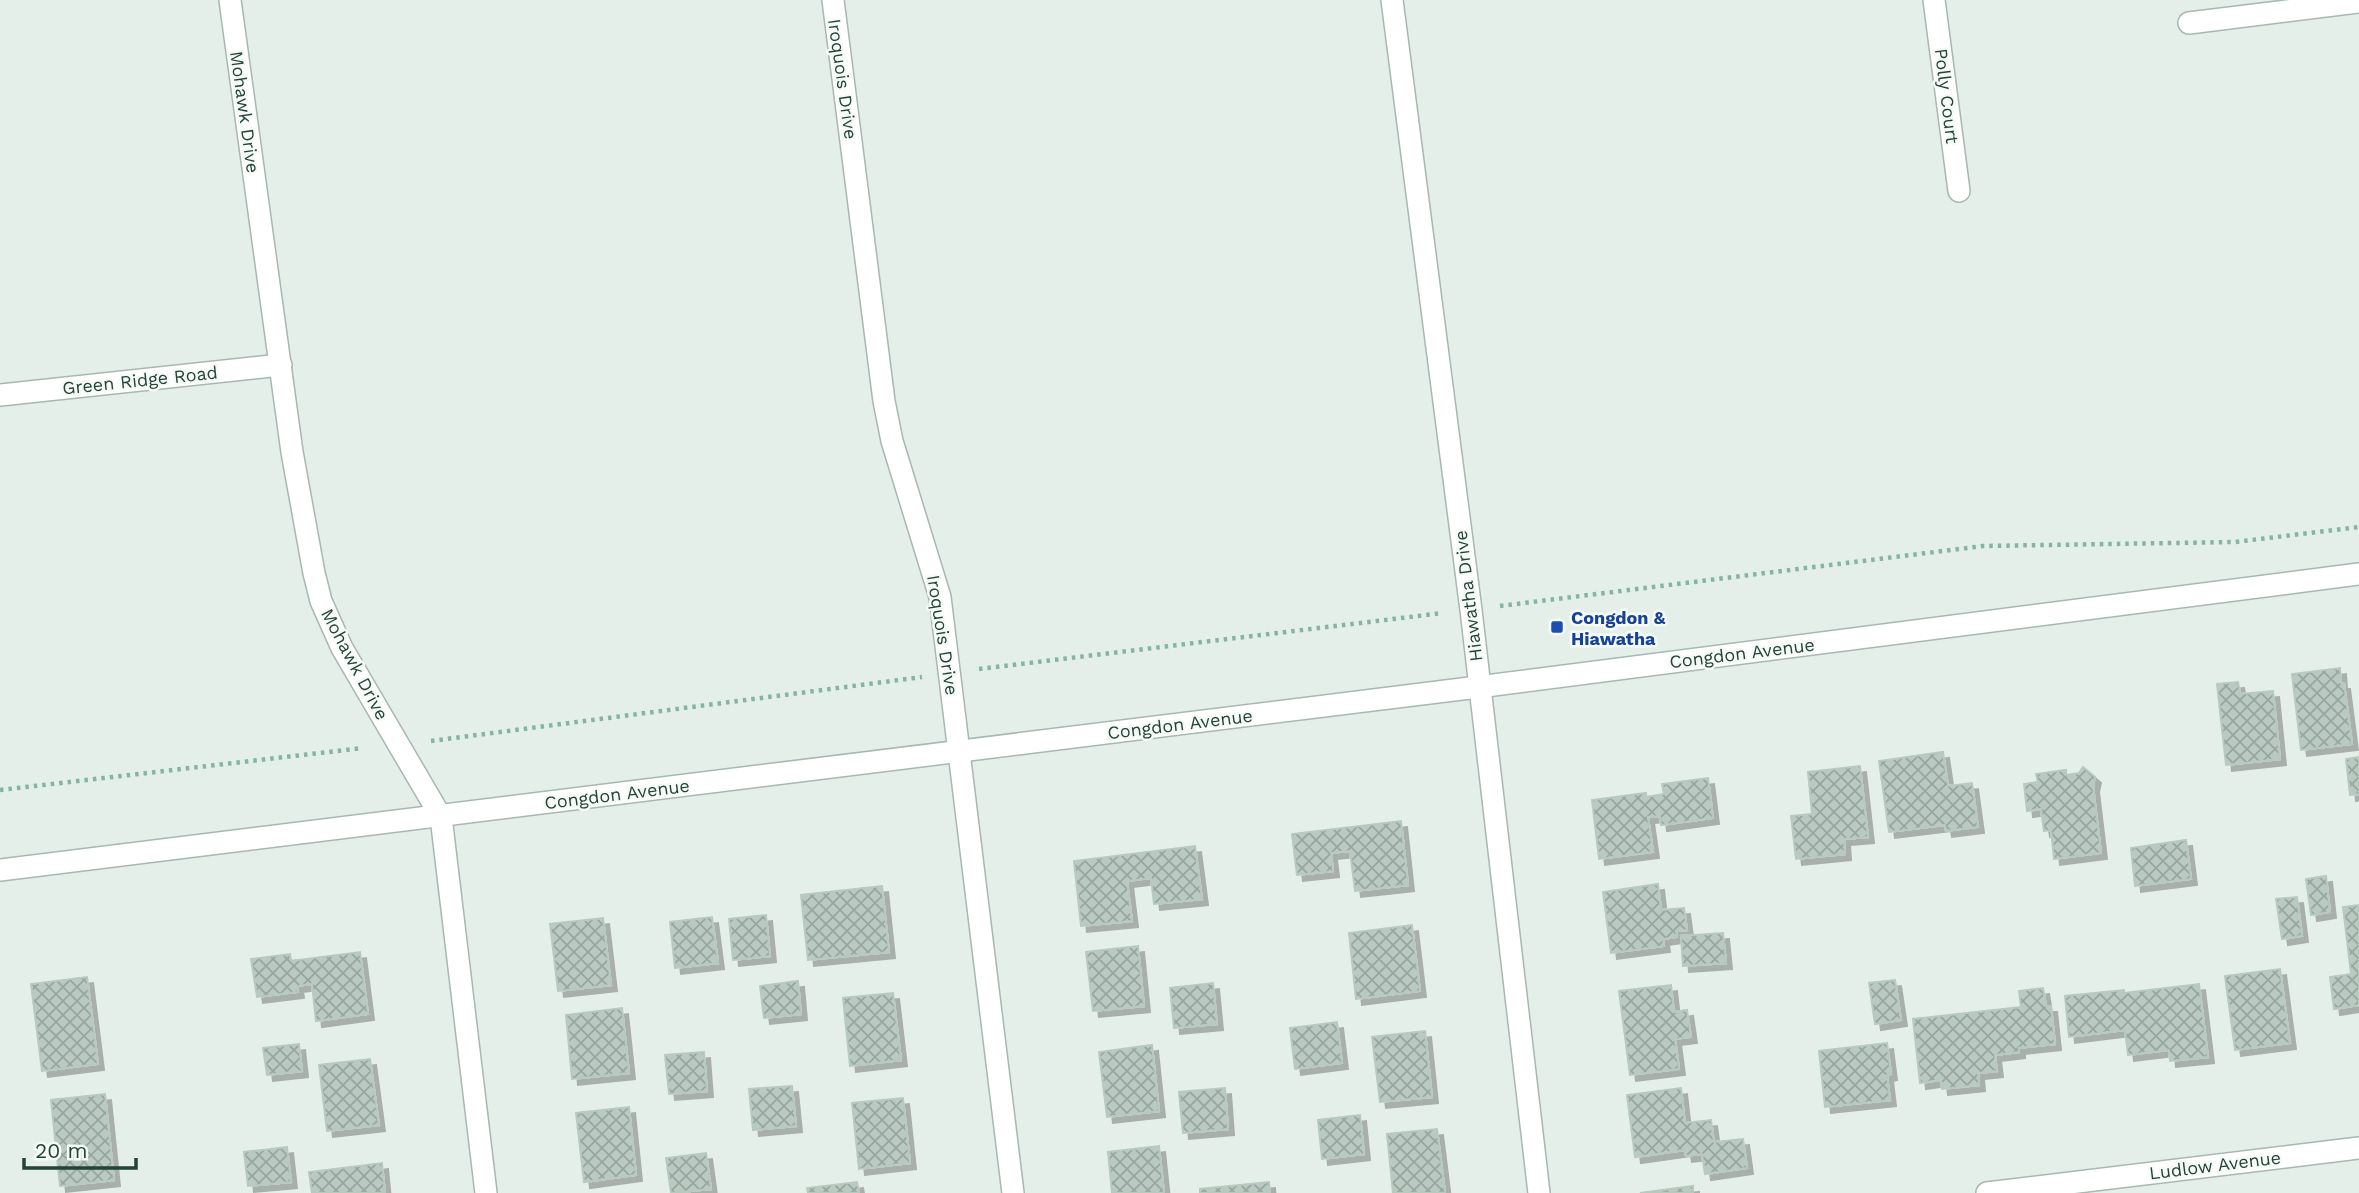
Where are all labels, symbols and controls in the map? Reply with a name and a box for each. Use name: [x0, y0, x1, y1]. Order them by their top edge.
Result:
street label: Iroquois Drive: [824, 17, 862, 141]
street label: Polly Court: [1931, 47, 1963, 145]
street label: Mohawk Drive: [226, 50, 264, 174]
street label: Green Ridge Road: [61, 361, 219, 399]
street label: Hiawatha Drive: [1450, 529, 1486, 663]
street label: Iroquois Drive: [923, 573, 963, 697]
street label: Mohawk Drive: [317, 605, 393, 723]
place label: Congdon & Hiawatha: [1571, 607, 1666, 649]
marker: Congdon & Hiawatha: [1549, 619, 1565, 635]
street label: Congdon Avenue: [1668, 634, 1816, 672]
street label: Congdon Avenue: [1106, 705, 1254, 743]
street label: Congdon Avenue: [543, 775, 691, 813]
scale bar: [24, 1126, 136, 1170]
text: 20 m: [35, 1138, 87, 1163]
street label: Ludlow Avenue: [2148, 1146, 2282, 1184]

